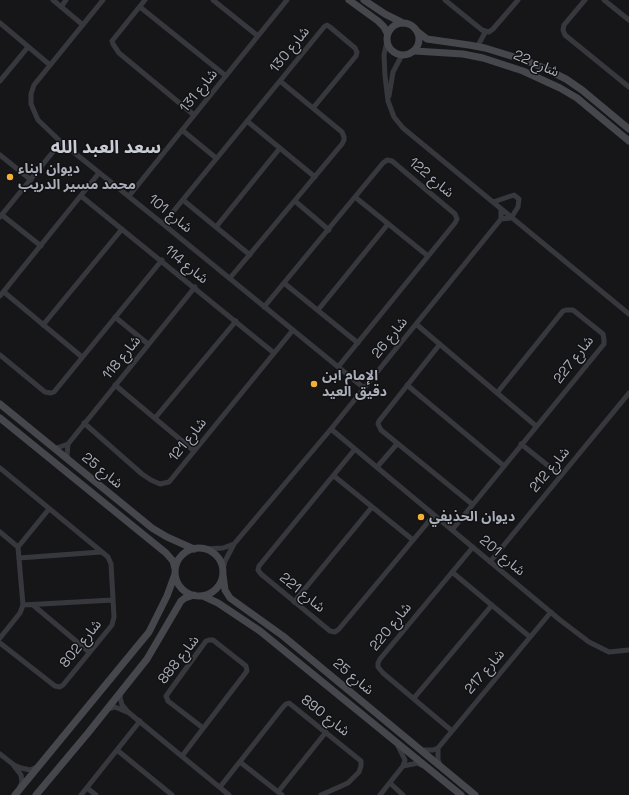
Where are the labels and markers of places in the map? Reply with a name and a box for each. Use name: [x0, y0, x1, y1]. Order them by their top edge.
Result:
place label: ديوان ابناء محمد مسير الدريب: [18, 161, 136, 194]
marker: ديوان ابناء محمد مسير الدريب: [5, 172, 15, 182]
place label: الإمام ابن دقيق العيد: [322, 368, 387, 400]
marker: الإمام ابن دقيق العيد: [309, 379, 319, 389]
place label: ديوان الحذيفي: [429, 509, 515, 525]
marker: ديوان الحذيفي: [416, 512, 426, 522]

